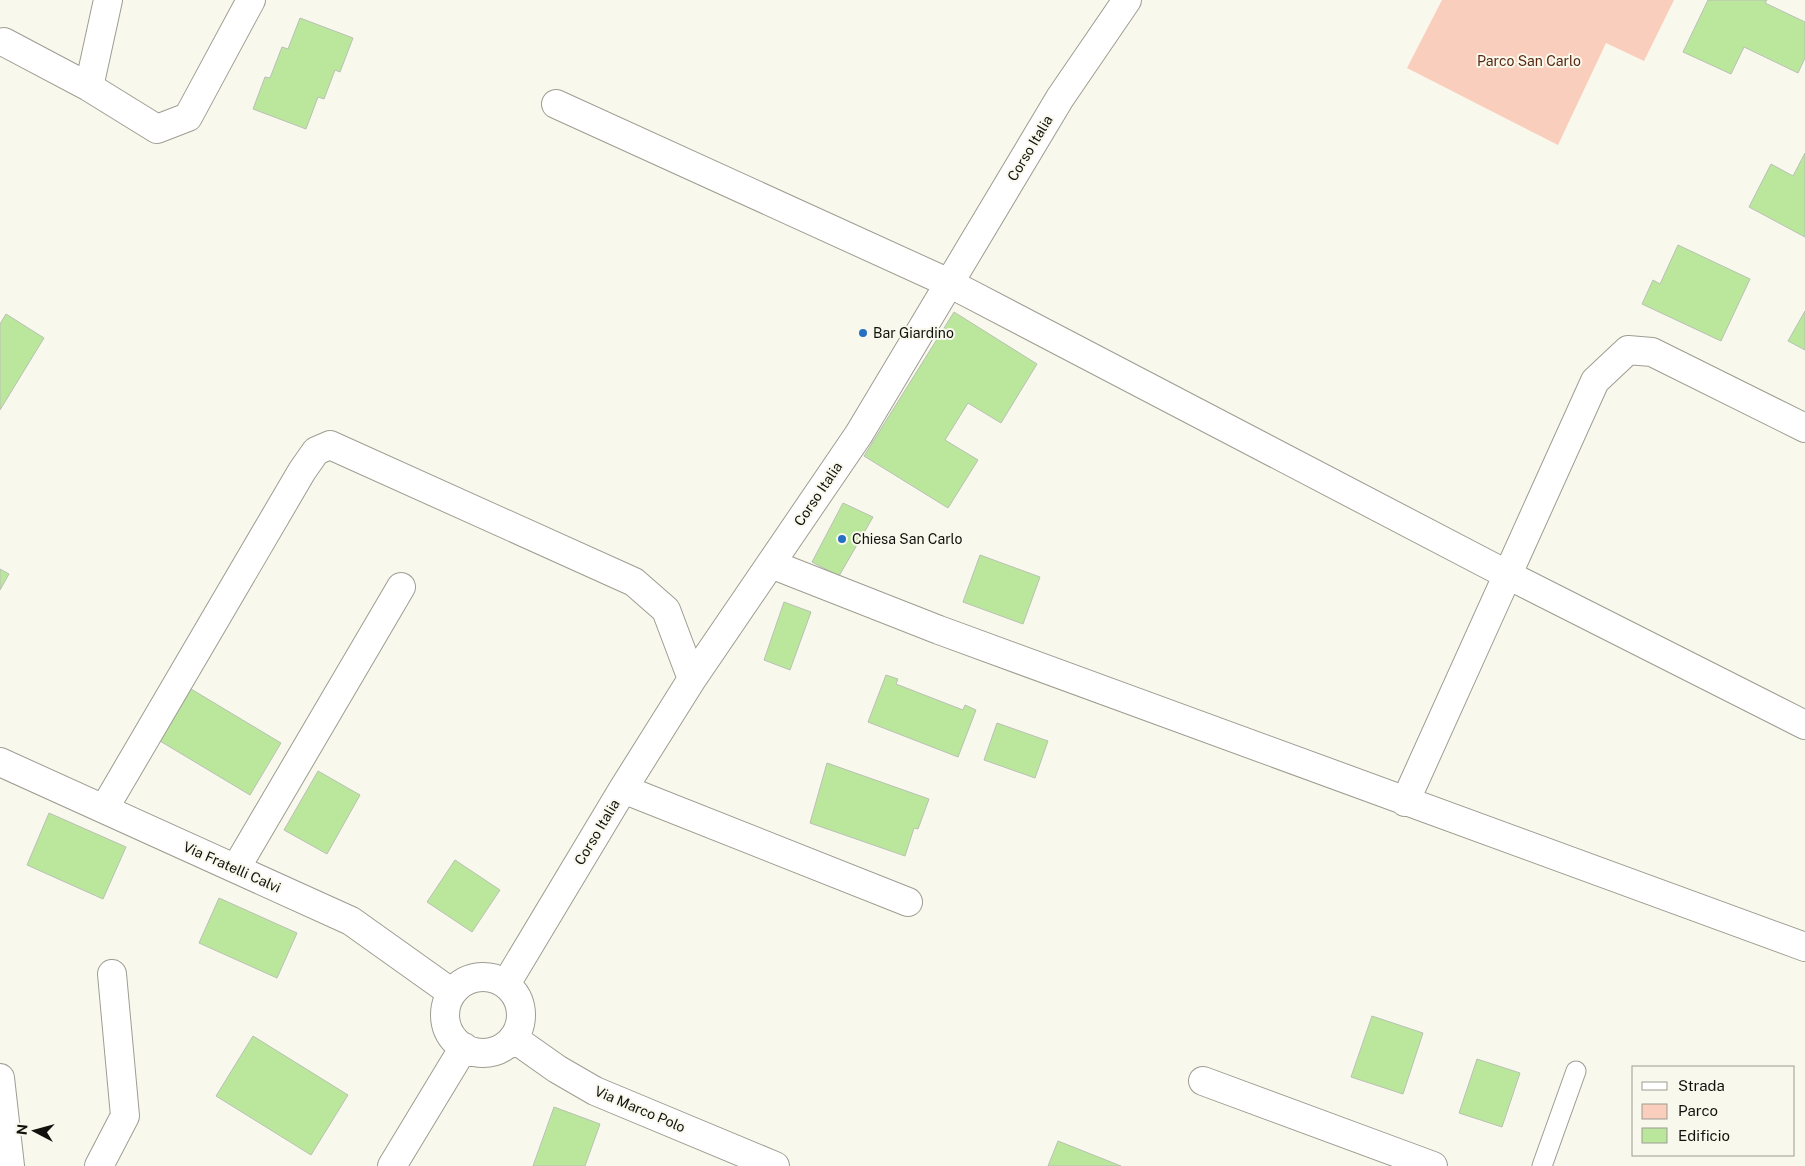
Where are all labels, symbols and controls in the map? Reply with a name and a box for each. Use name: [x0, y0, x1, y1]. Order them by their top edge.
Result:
park label: Parco San Carlo: [1477, 53, 1581, 69]
street label: Corso Italia: [1004, 112, 1056, 184]
place label: Bar Giardino: [873, 325, 954, 341]
marker: Bar Giardino: [857, 327, 869, 339]
street label: Corso Italia: [791, 459, 845, 529]
place label: Chiesa San Carlo: [852, 531, 963, 547]
marker: Chiesa San Carlo: [836, 533, 848, 545]
street label: Corso Italia: [571, 796, 623, 868]
street label: Via Fratelli Calvi: [181, 838, 283, 896]
legend: [1632, 1066, 1795, 1156]
text: Strada: [1678, 1077, 1725, 1094]
street label: Via Marco Polo: [592, 1083, 688, 1135]
text: Parco: [1678, 1102, 1718, 1119]
north arrow: [10, 1106, 60, 1156]
text: N: [14, 1123, 31, 1136]
text: Edificio: [1678, 1127, 1730, 1144]

